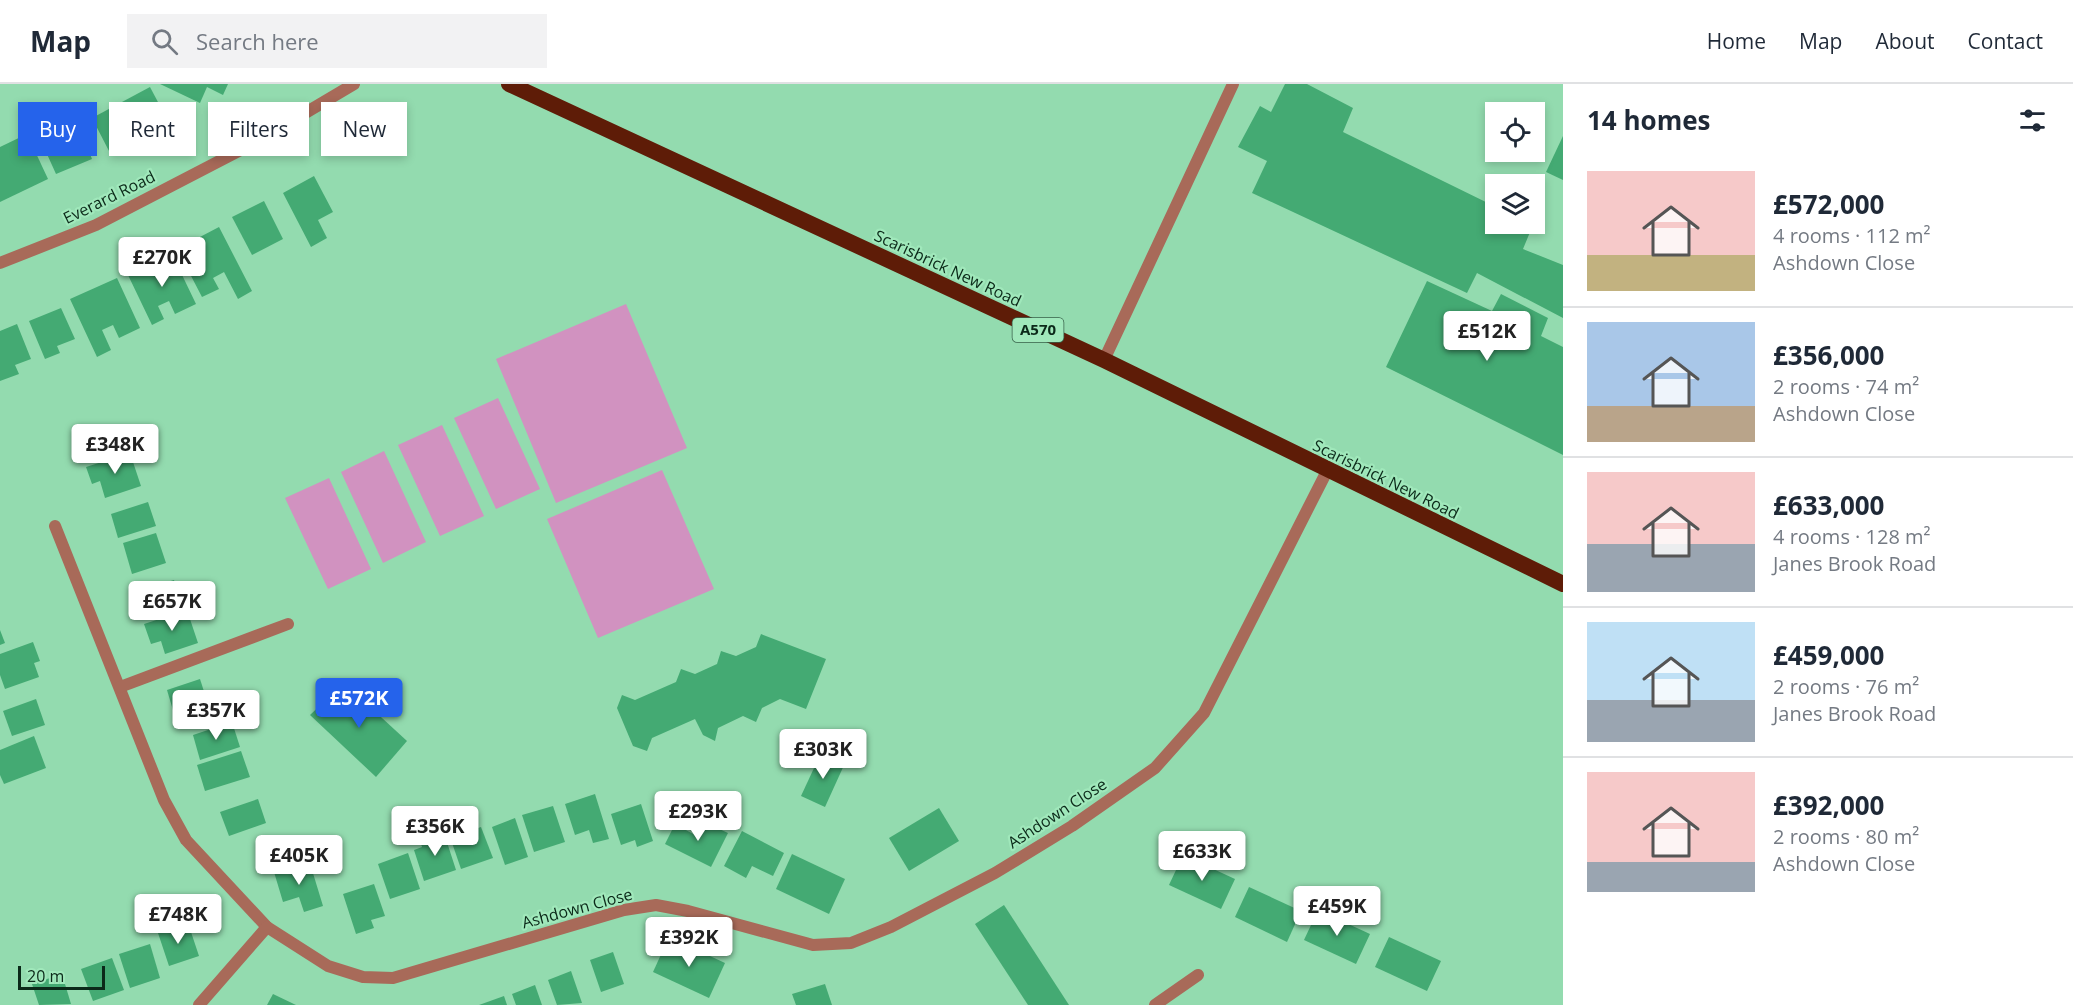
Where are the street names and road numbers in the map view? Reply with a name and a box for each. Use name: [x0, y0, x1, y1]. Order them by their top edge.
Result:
street label: Everard Road: [59, 165, 159, 229]
street label: Scarisbrick New Road: [871, 224, 1025, 312]
road number: A570: [1012, 318, 1064, 342]
street label: Scarisbrick New Road: [1309, 434, 1463, 524]
street label: Ashdown Close: [1003, 773, 1111, 853]
street label: Ashdown Close: [519, 883, 635, 933]

